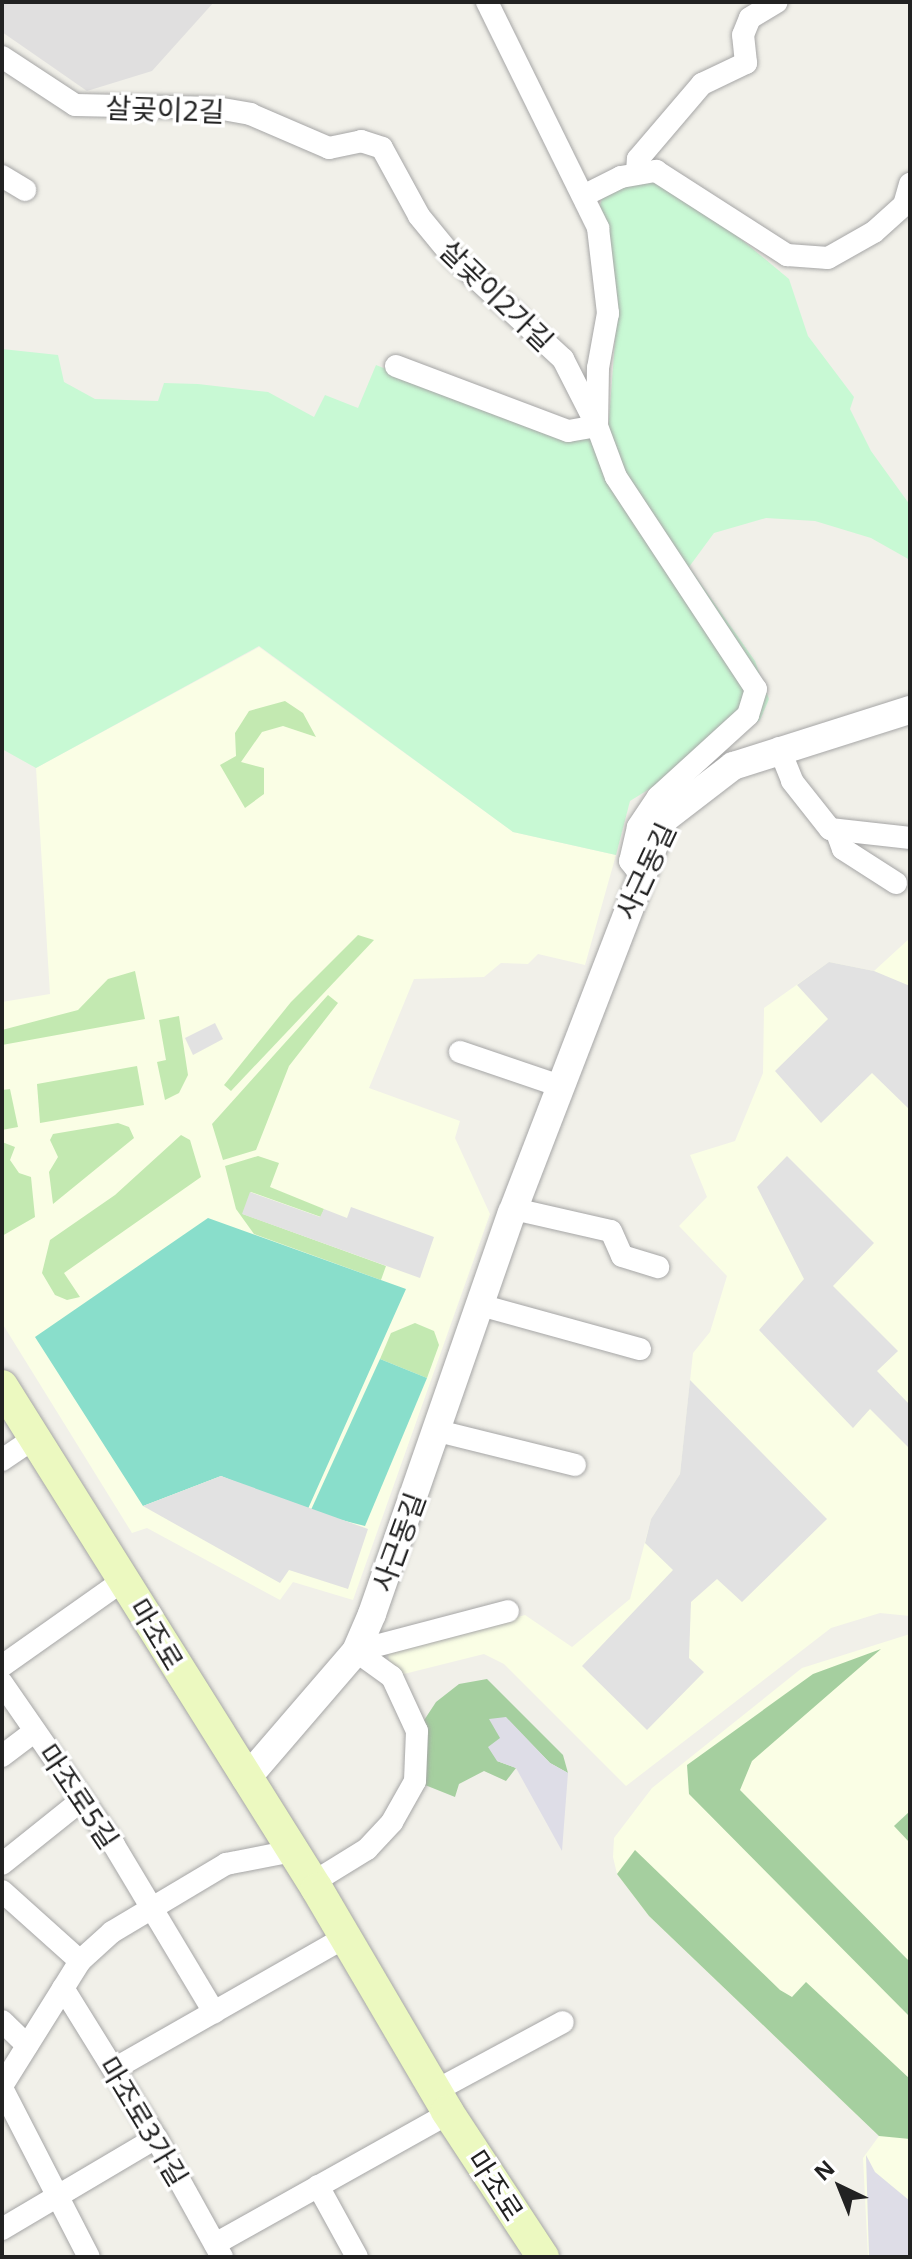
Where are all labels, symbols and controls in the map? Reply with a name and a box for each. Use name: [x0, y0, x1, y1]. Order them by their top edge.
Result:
street label: 살곶이2길: [105, 90, 225, 128]
street label: 살곶이2가길: [433, 233, 561, 357]
street label: 사근동길: [608, 817, 682, 925]
street label: 사근동길: [365, 1488, 431, 1596]
street label: 마조로: [123, 1592, 191, 1676]
street label: 마조로5길: [32, 1737, 126, 1855]
street label: 마조로3가길: [92, 2050, 196, 2192]
street label: 마조로: [461, 2143, 531, 2227]
north arrow: [800, 2147, 880, 2227]
text: N: [807, 2152, 840, 2187]

